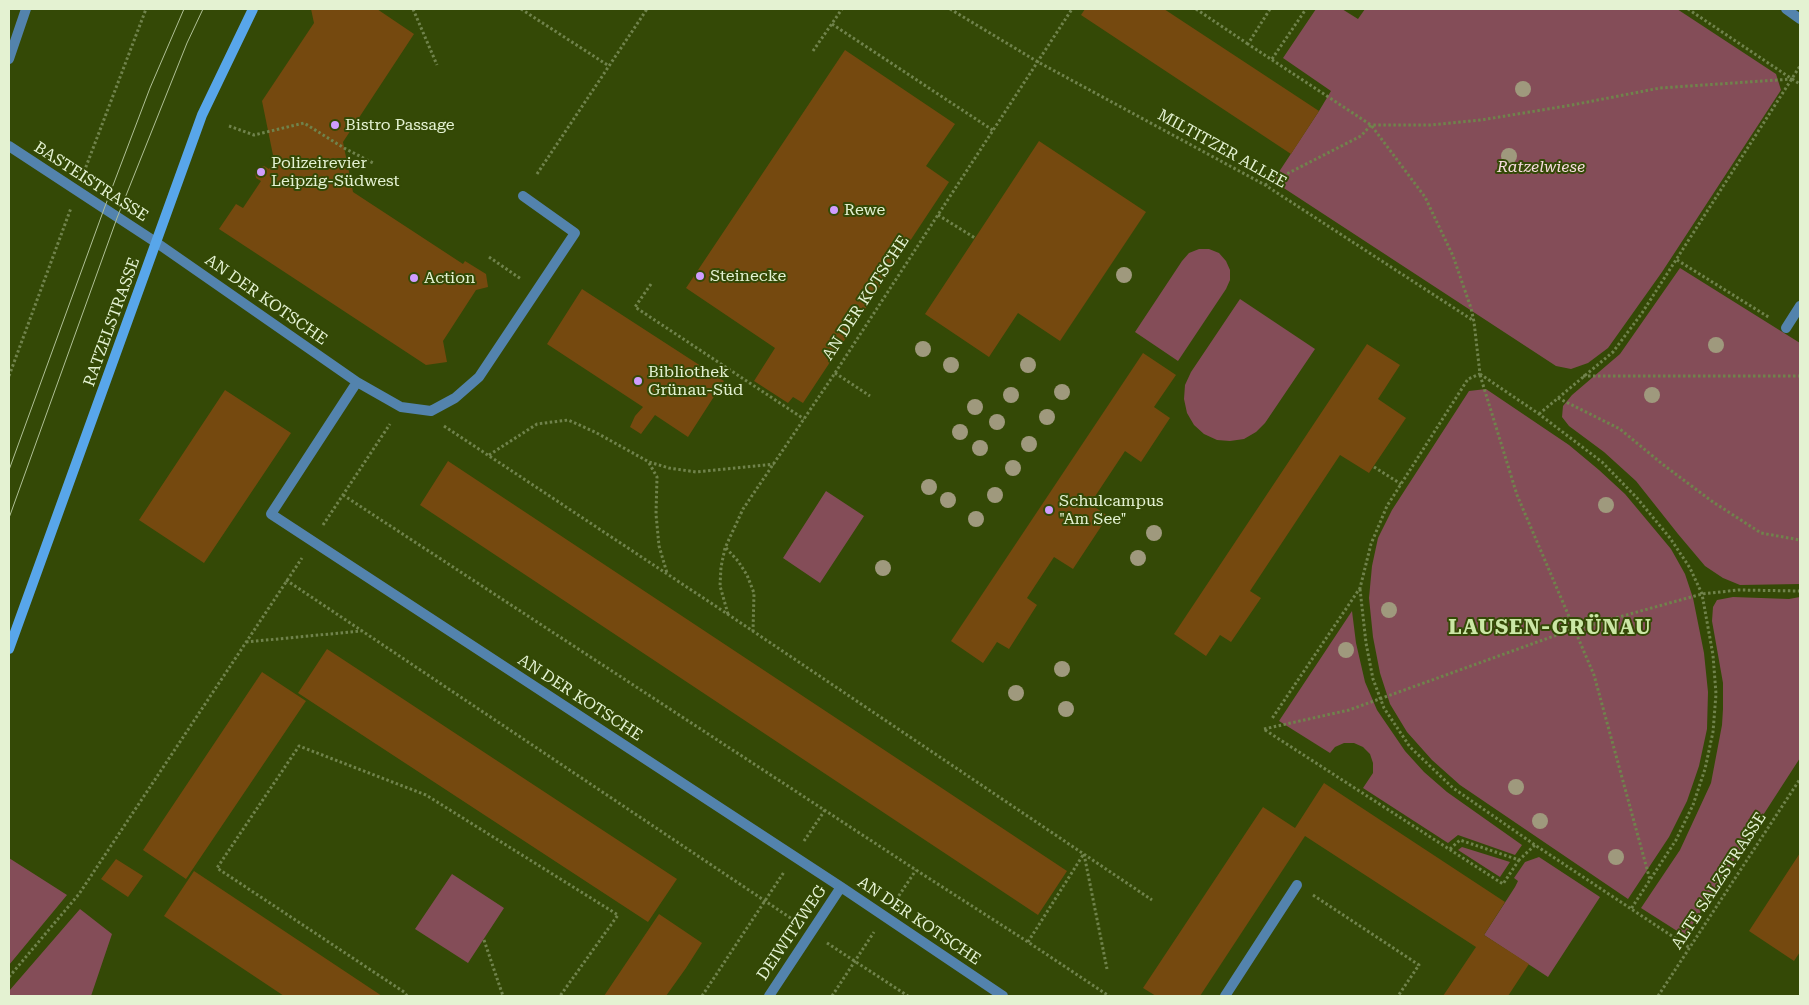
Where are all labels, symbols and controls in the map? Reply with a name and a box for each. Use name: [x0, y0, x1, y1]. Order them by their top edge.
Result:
street label: MILTITZER ALLEE: [1154, 106, 1290, 192]
place label: Bistro Passage: [345, 115, 454, 135]
marker: Bistro Passage: [329, 119, 341, 131]
street label: BASTEISTRASSE: [30, 138, 152, 226]
place label: Polizeirevier Leipzig-Südwest: [271, 153, 400, 191]
park label: Ratzelwiese: [1497, 157, 1585, 177]
marker: Polizeirevier Leipzig-Südwest: [255, 166, 267, 178]
place label: Rewe: [844, 200, 885, 220]
marker: Rewe: [828, 204, 840, 216]
street label: AN DER KOTSCHE: [819, 232, 913, 364]
street label: AN DER KOTSCHE: [201, 251, 331, 349]
street label: RATZELSTRASSE: [80, 255, 144, 389]
place label: Steinecke: [710, 266, 786, 286]
place label: Action: [424, 268, 475, 288]
marker: Steinecke: [694, 270, 706, 282]
marker: Action: [408, 272, 420, 284]
place label: Bibliothek Grünau-Süd: [648, 362, 743, 400]
marker: Bibliothek Grünau-Süd: [632, 375, 644, 387]
place label: Schulcampus "Am See": [1059, 491, 1164, 529]
marker: Schulcampus "Am See": [1043, 504, 1055, 516]
district label: LAUSEN-GRÜNAU: [1447, 615, 1653, 641]
street label: AN DER KOTSCHE: [514, 651, 646, 745]
street label: ALTE SALZSTRASSE: [1668, 809, 1770, 953]
street label: AN DER KOTSCHE: [854, 873, 984, 969]
street label: DEIWITZWEG: [753, 882, 831, 984]

